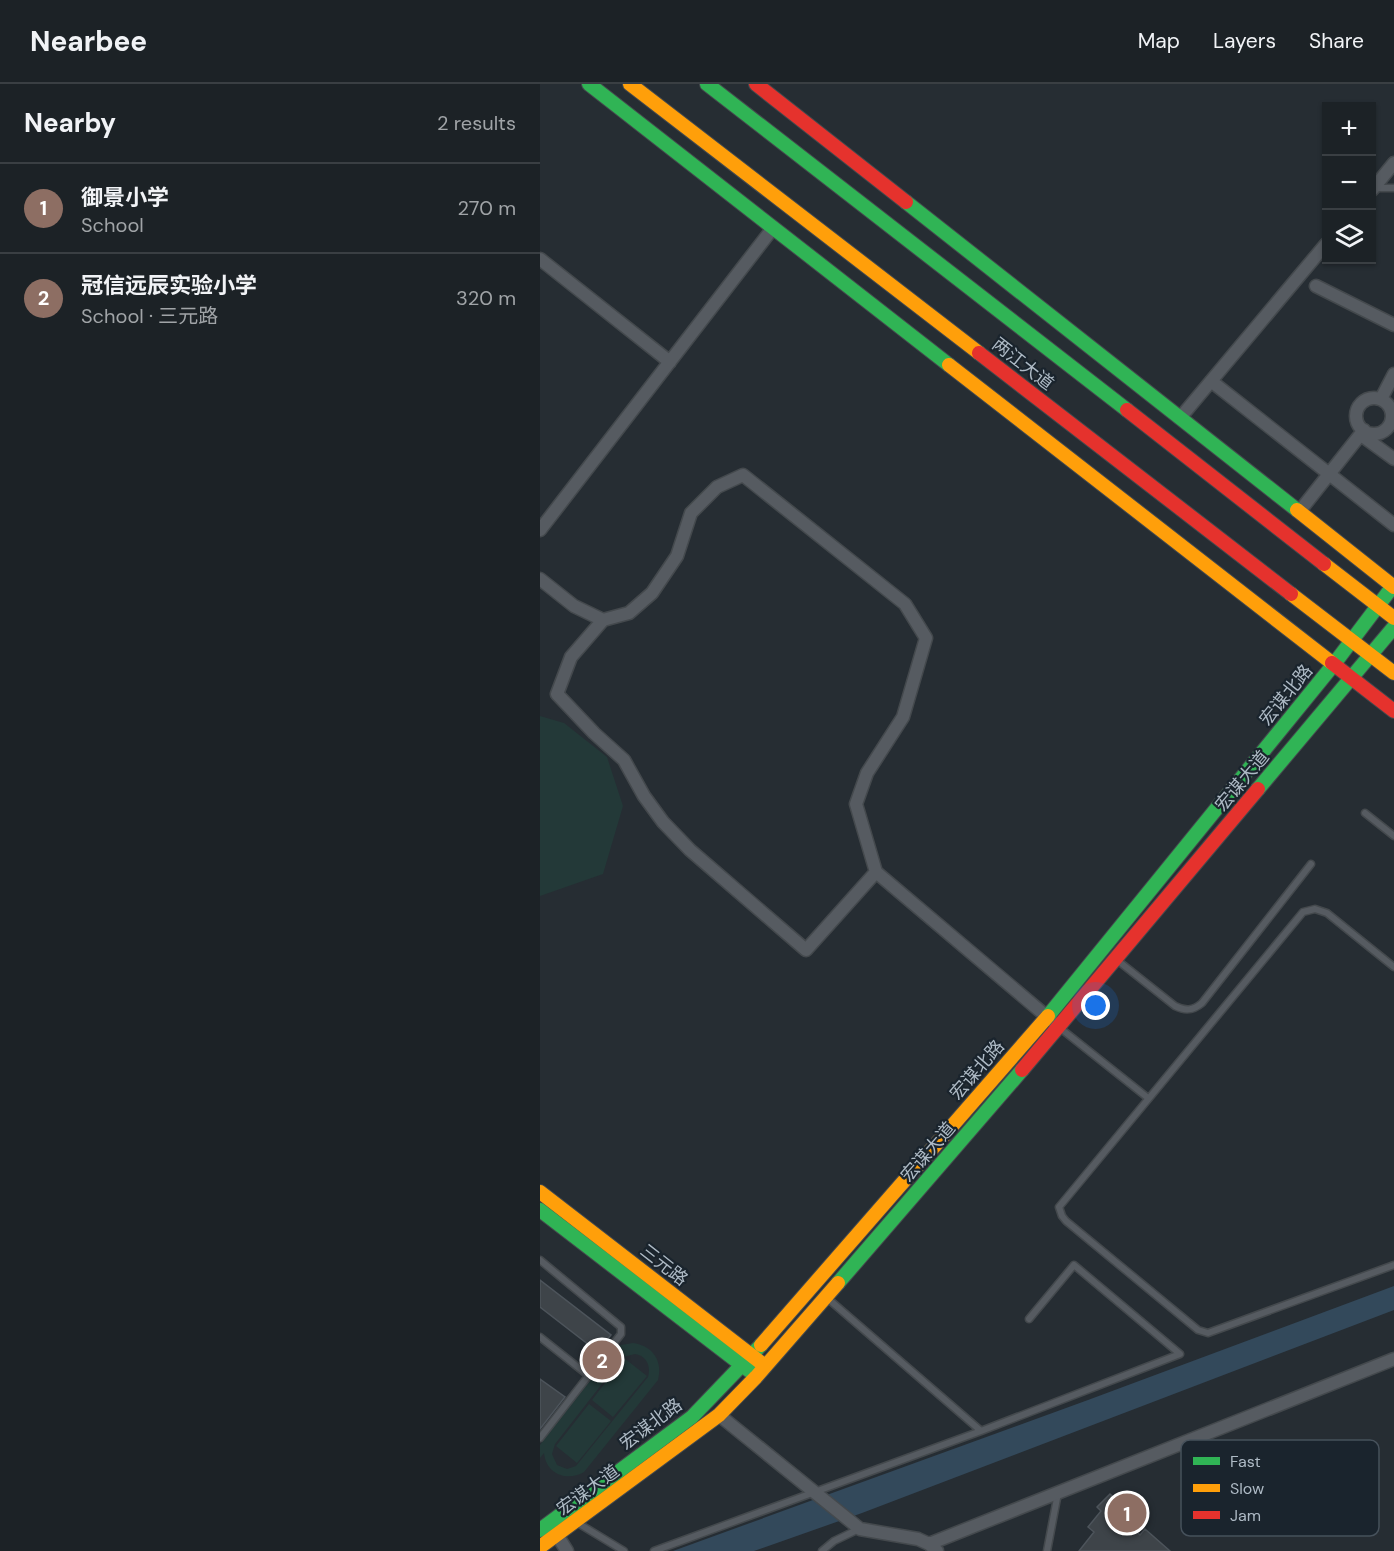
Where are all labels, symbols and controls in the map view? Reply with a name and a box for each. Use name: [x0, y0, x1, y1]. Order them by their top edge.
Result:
text: Nearbee: [30, 23, 147, 60]
text: Map: [1138, 27, 1180, 55]
text: Layers: [1213, 27, 1276, 55]
text: Share: [1309, 27, 1364, 55]
map controls: [1322, 102, 1376, 264]
button: +: [1322, 102, 1376, 156]
text: Nearby: [24, 106, 116, 140]
text: 2 results: [437, 110, 516, 136]
button: −: [1322, 156, 1376, 210]
text: 御景小学: [81, 183, 169, 212]
text: 1: [40, 195, 47, 221]
text: 270 m: [458, 195, 516, 221]
button: layers: [1322, 210, 1376, 264]
text: School: [81, 212, 144, 238]
text: 冠信远辰实验小学: [81, 271, 257, 300]
text: 2: [38, 285, 49, 311]
text: 320 m: [456, 285, 516, 311]
text: School · 三元路: [81, 303, 218, 329]
street label: 两江大道: [987, 332, 1059, 396]
street label: 宏谋北路: [1254, 659, 1318, 731]
street label: 宏谋大道: [1210, 746, 1274, 816]
your location: [1081, 991, 1110, 1020]
street label: 宏谋北路: [944, 1035, 1010, 1105]
street label: 宏谋大道: [895, 1117, 961, 1187]
street label: 三元路: [635, 1239, 693, 1291]
pin: 2: [582, 1338, 622, 1382]
street label: 宏谋北路: [615, 1393, 687, 1455]
legend: [1181, 1440, 1379, 1536]
text: Fast: [1230, 1451, 1261, 1472]
street label: 宏谋大道: [552, 1459, 624, 1521]
text: Slow: [1230, 1478, 1264, 1499]
pin: 1: [1108, 1490, 1146, 1536]
text: Jam: [1230, 1505, 1261, 1526]

